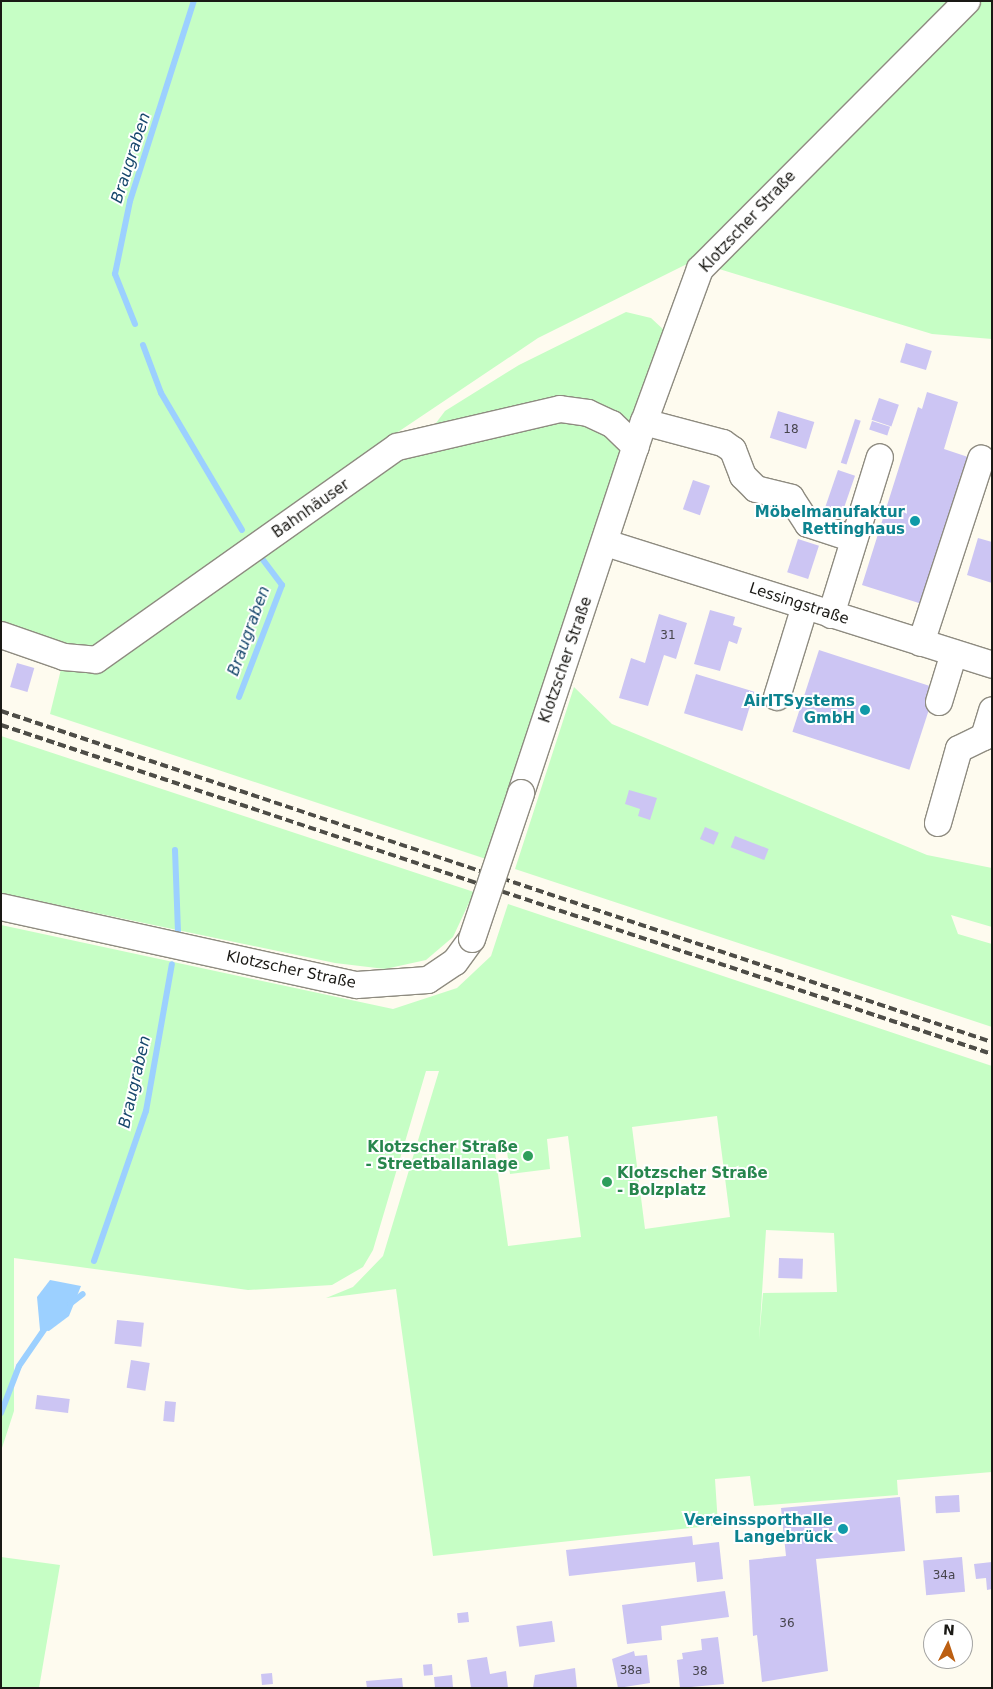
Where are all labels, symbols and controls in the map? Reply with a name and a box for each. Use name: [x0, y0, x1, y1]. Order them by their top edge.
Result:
water label: Braugraben: [107, 110, 155, 206]
street label: Klotzscher Straße: [696, 168, 800, 276]
house number: 18: [783, 423, 799, 437]
street label: Bahnhäuser: [269, 476, 353, 542]
place label: Möbelmanufaktur Rettinghaus: [755, 503, 905, 538]
marker: Möbelmanufaktur Rettinghaus: [909, 515, 921, 527]
street label: Lessingstraße: [747, 579, 851, 629]
water label: Braugraben: [224, 583, 274, 679]
street label: Klotzscher Straße: [536, 595, 596, 725]
house number: 31: [660, 629, 676, 643]
place label: AirITSystems GmbH: [744, 692, 855, 727]
marker: AirITSystems GmbH: [859, 704, 871, 716]
street label: Klotzscher Straße: [225, 947, 357, 993]
water label: Braugraben: [115, 1034, 155, 1130]
place label: Klotzscher Straße - Streetballanlage: [366, 1138, 518, 1173]
marker: Klotzscher Straße - Streetballanlage: [522, 1150, 534, 1162]
place label: Klotzscher Straße - Bolzplatz: [617, 1164, 768, 1199]
marker: Klotzscher Straße - Bolzplatz: [601, 1176, 613, 1188]
place label: Vereinssporthalle Langebrück: [684, 1511, 833, 1546]
marker: Vereinssporthalle Langebrück: [837, 1523, 849, 1535]
house number: 34a: [933, 1569, 955, 1583]
house number: 36: [779, 1617, 795, 1631]
north arrow: [923, 1619, 973, 1669]
text: N: [943, 1622, 955, 1638]
house number: 38a: [620, 1664, 642, 1678]
house number: 38: [692, 1665, 708, 1679]

